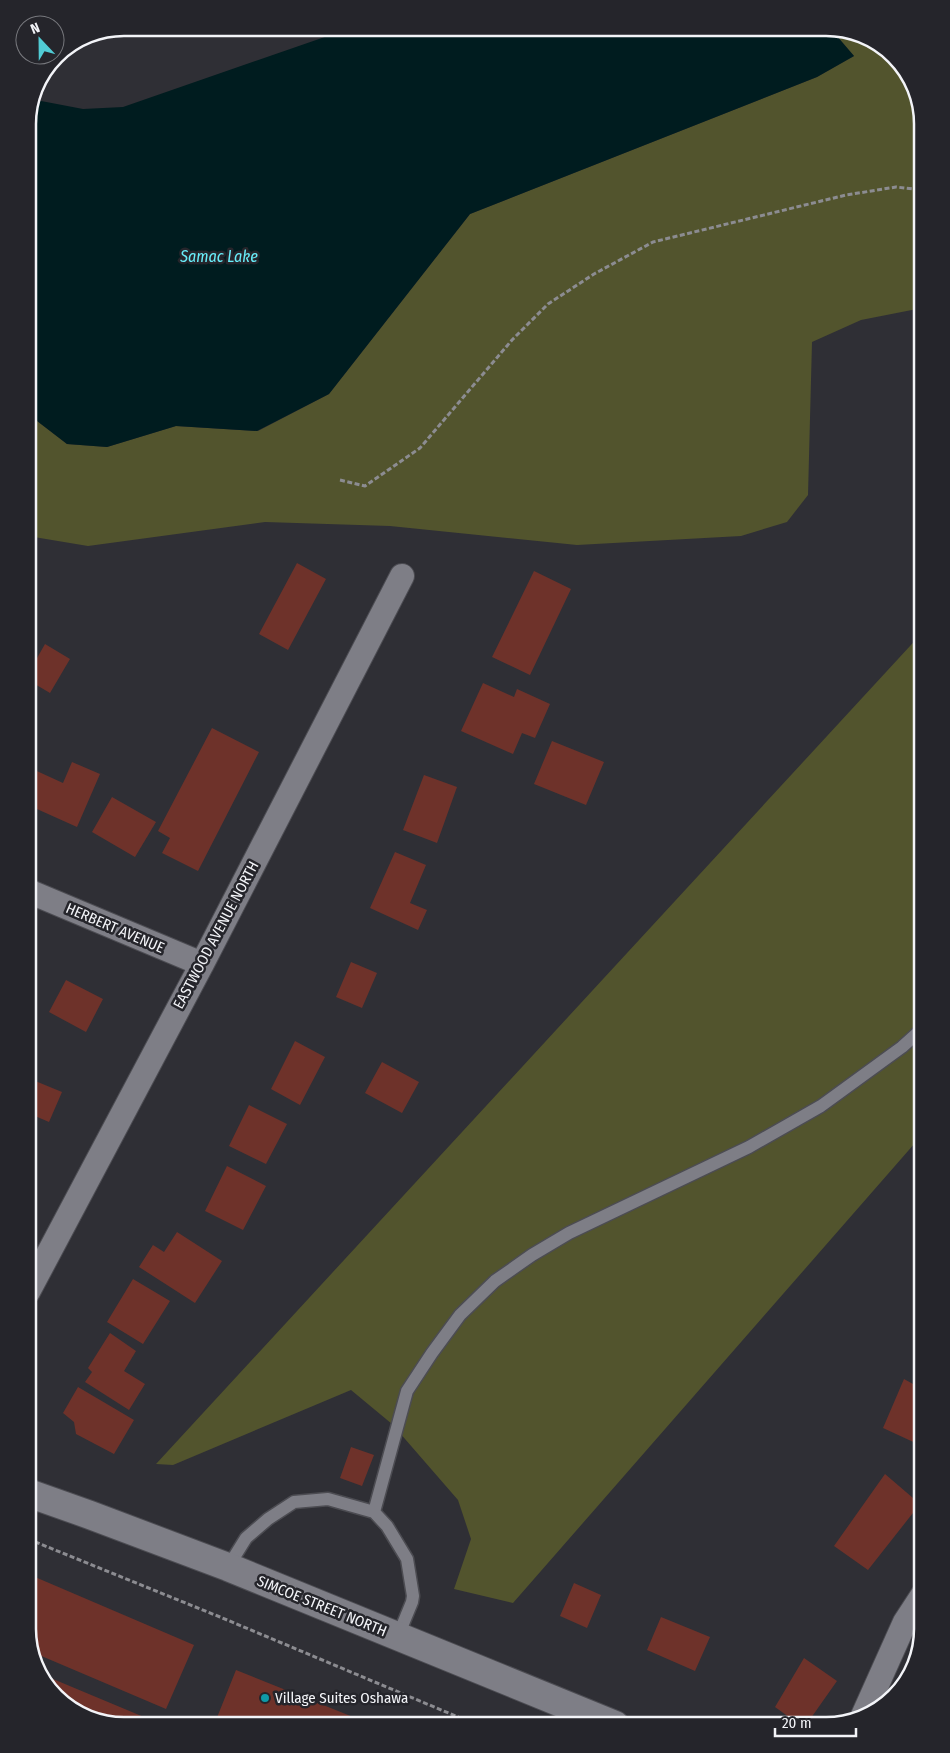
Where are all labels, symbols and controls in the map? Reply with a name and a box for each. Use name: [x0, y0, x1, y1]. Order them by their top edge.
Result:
north arrow: [15, 15, 65, 65]
text: N: [28, 19, 42, 38]
water label: Samac Lake: [179, 247, 258, 266]
street label: EASTWOOD AVENUE NORTH: [169, 858, 263, 1012]
street label: HERBERT AVENUE: [63, 899, 167, 957]
street label: SIMCOE STREET NORTH: [254, 1572, 390, 1640]
place label: Village Suites Oshawa: [275, 1689, 408, 1707]
marker: Village Suites Oshawa: [259, 1692, 271, 1704]
scale bar: [775, 1706, 856, 1738]
text: 20 m: [782, 1714, 812, 1732]

